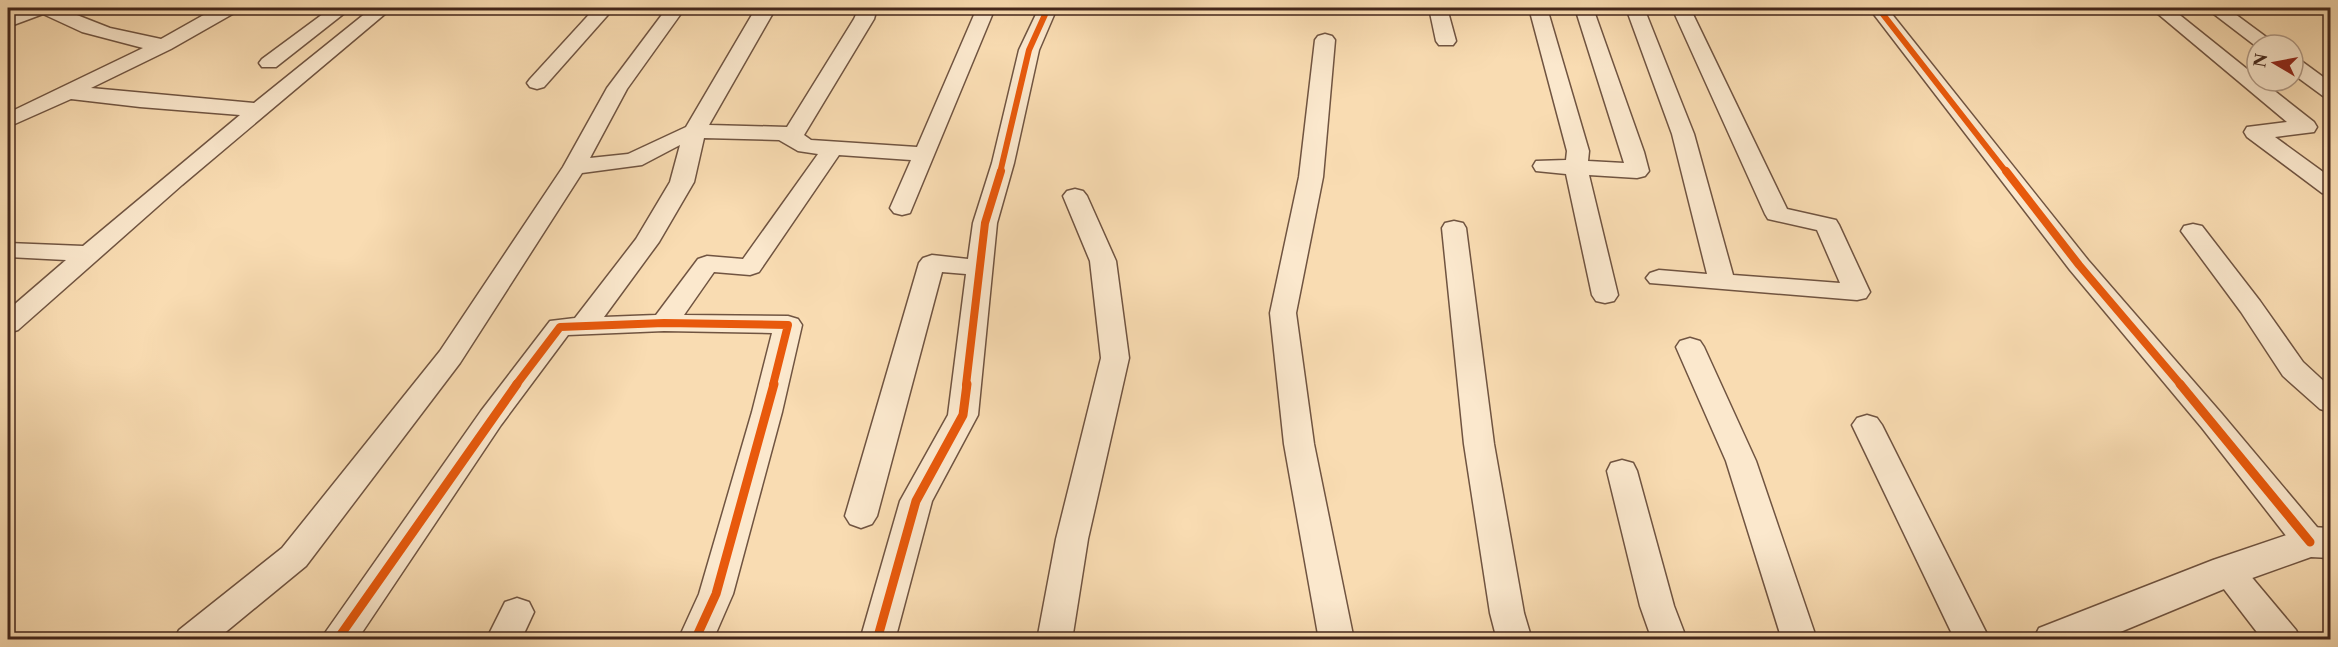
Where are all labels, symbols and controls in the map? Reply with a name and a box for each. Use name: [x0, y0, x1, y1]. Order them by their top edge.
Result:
north arrow: [2245, 33, 2305, 93]
text: N: [2249, 52, 2271, 69]

